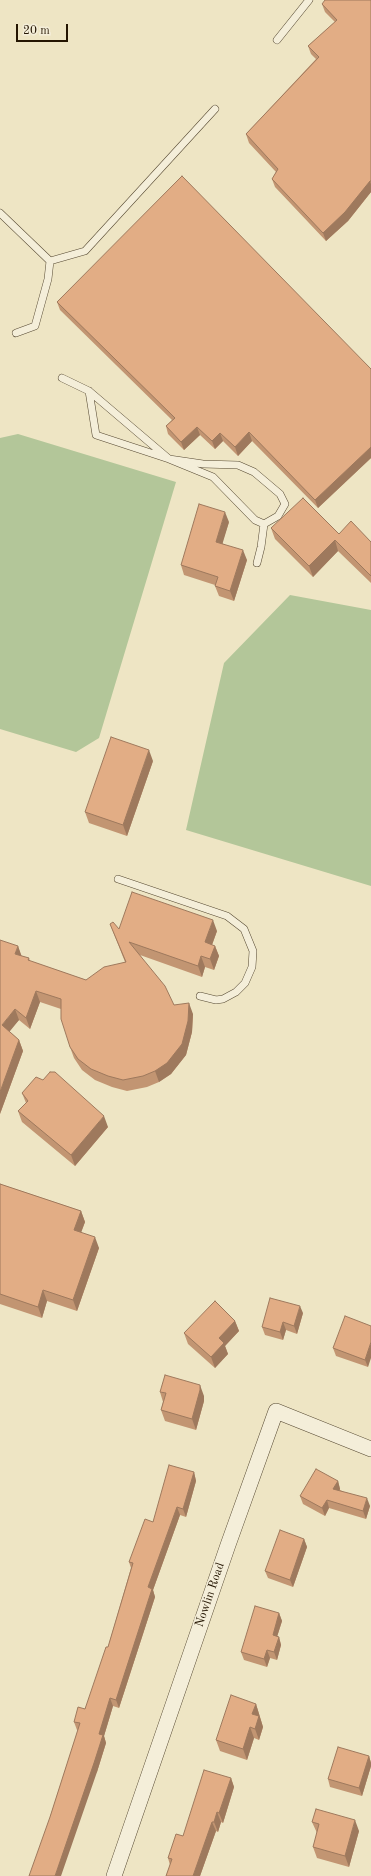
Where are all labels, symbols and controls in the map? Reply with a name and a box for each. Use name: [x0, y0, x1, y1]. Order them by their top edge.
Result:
scale bar: [18, 16, 70, 42]
text: 20 m: [23, 25, 50, 37]
street label: Nowlin Road: [192, 1561, 228, 1629]

